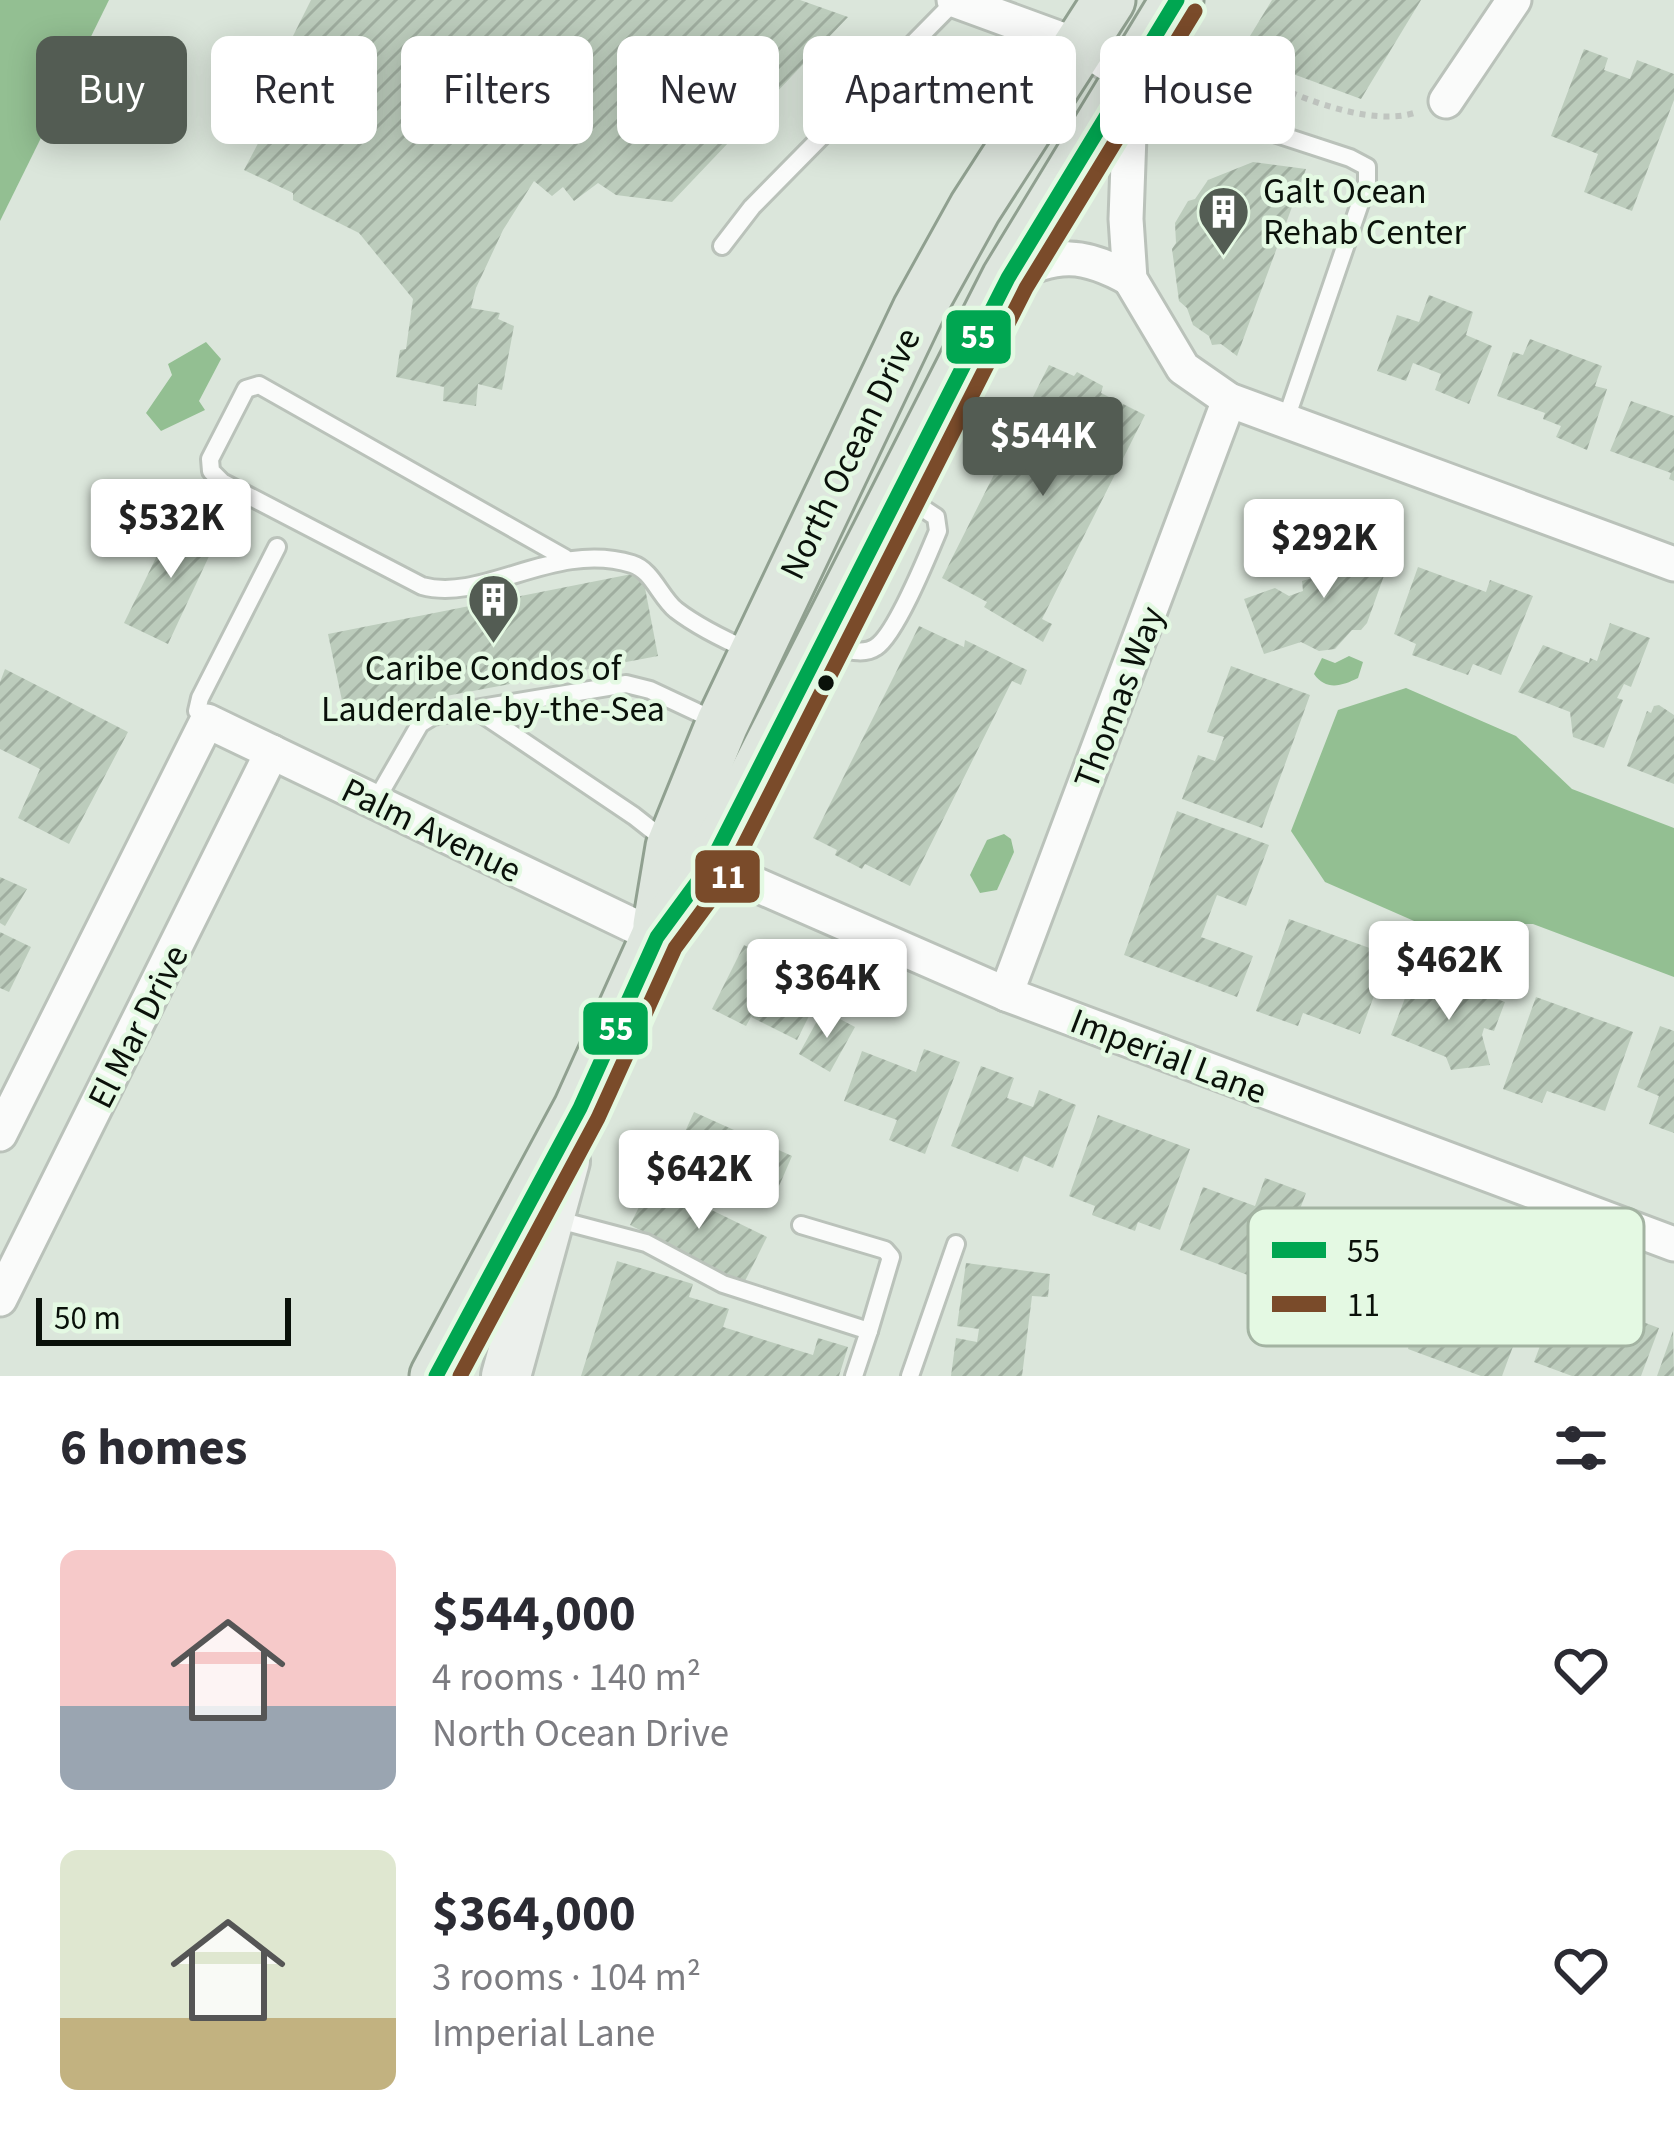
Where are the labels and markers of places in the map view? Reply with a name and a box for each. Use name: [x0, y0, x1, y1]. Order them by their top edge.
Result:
place label: Galt Ocean Rehab Center: [1263, 166, 1466, 258]
building icon: Galt Ocean Rehab Center: [1196, 183, 1252, 257]
pin: $544K: [959, 397, 1127, 499]
pin: $532K: [87, 479, 255, 581]
pin: $292K: [1240, 499, 1408, 601]
building icon: Caribe Condos of Lauderdale-by-the-Sea: [465, 571, 521, 645]
place label: Caribe Condos of Lauderdale-by-the-Sea: [321, 643, 665, 735]
unlabelled marker: [815, 672, 837, 694]
pin: $462K: [1365, 921, 1533, 1023]
pin: $364K: [743, 939, 911, 1041]
pin: $642K: [615, 1130, 783, 1232]

